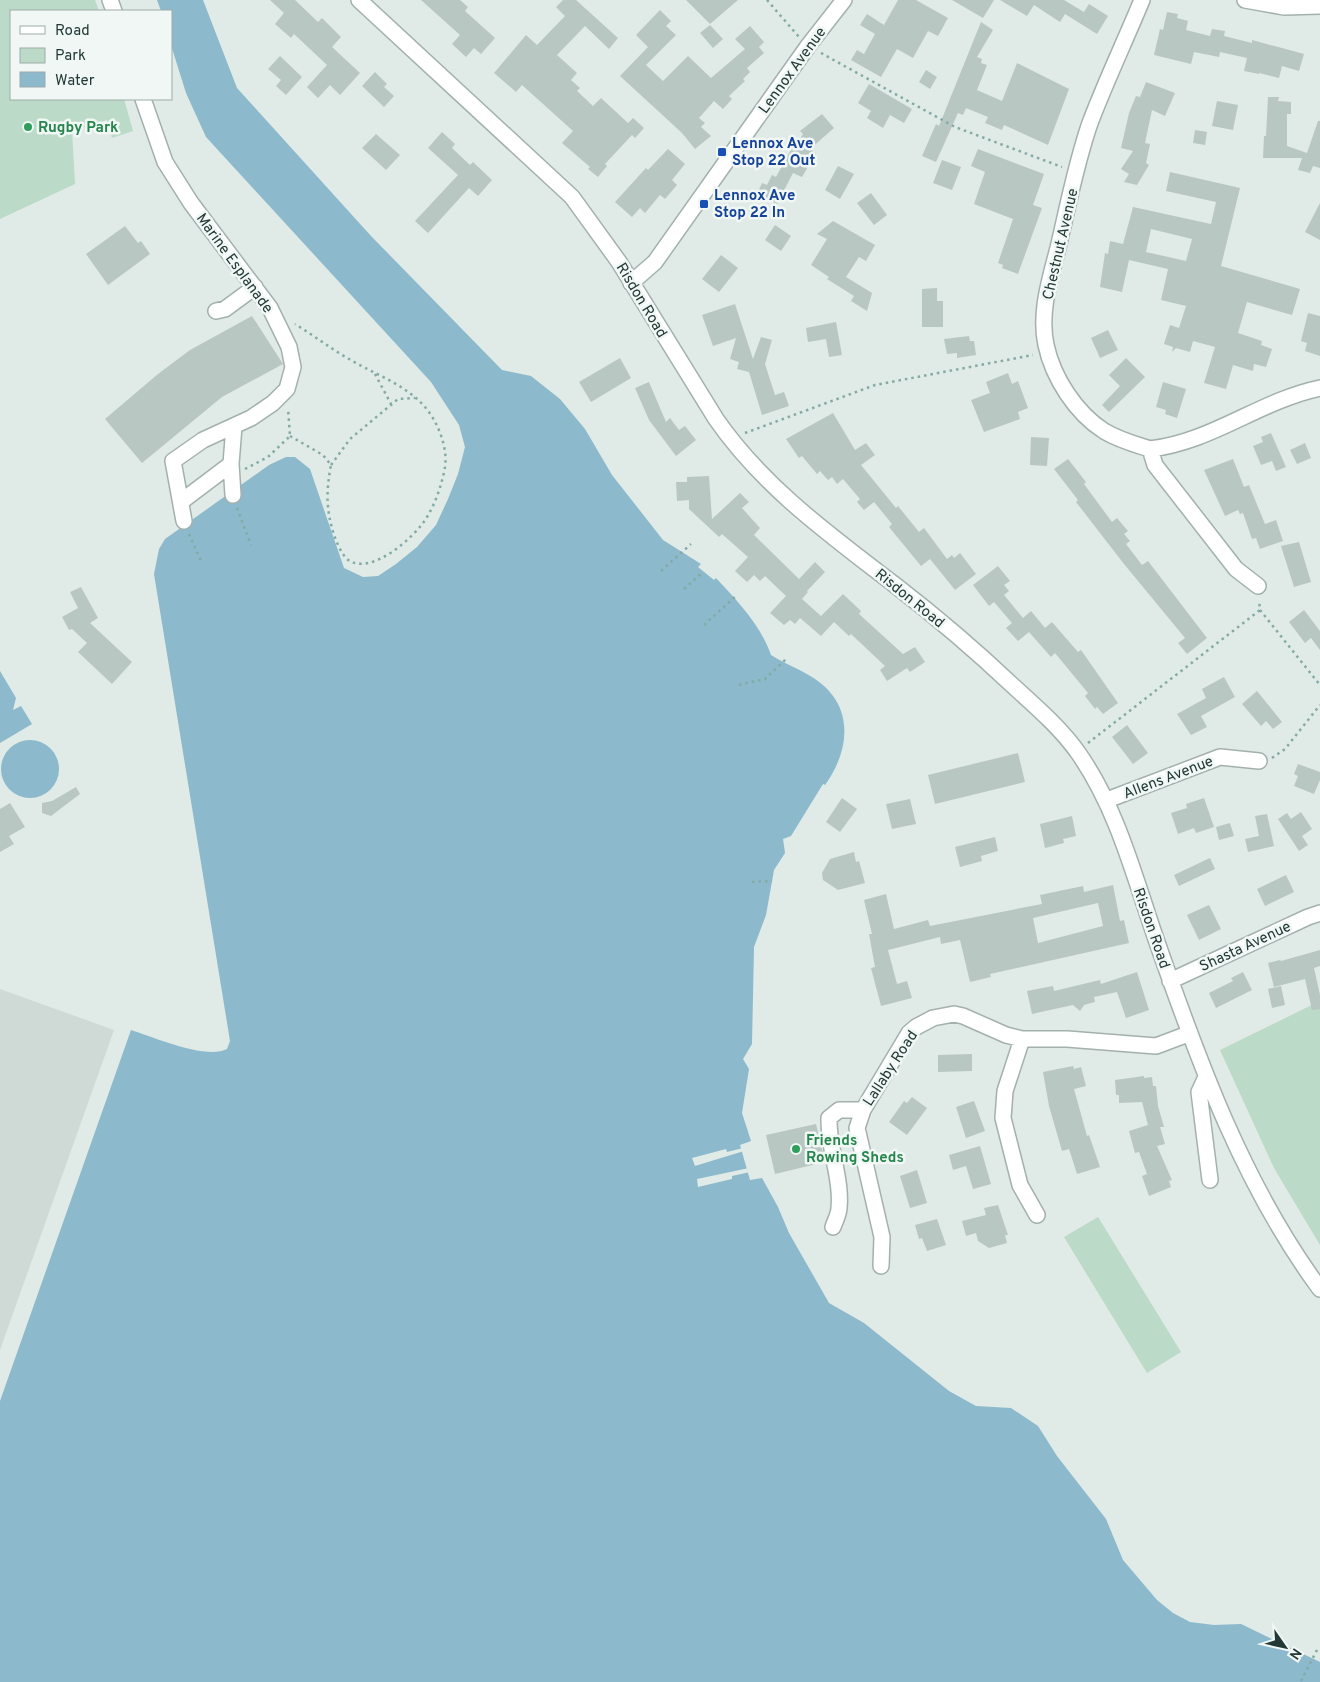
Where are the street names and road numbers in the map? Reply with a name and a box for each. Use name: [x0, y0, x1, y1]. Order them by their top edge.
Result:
street label: Lennox Avenue: [755, 24, 831, 118]
street label: Chestnut Avenue: [1039, 187, 1084, 302]
street label: Marine Esplanade: [191, 210, 276, 318]
street label: Risdon Road: [611, 260, 671, 342]
street label: Risdon Road: [870, 565, 948, 633]
street label: Allens Avenue: [1121, 753, 1216, 804]
street label: Risdon Road: [1128, 886, 1173, 971]
street label: Shasta Avenue: [1197, 918, 1294, 977]
street label: Lallaby Road: [860, 1027, 923, 1110]

